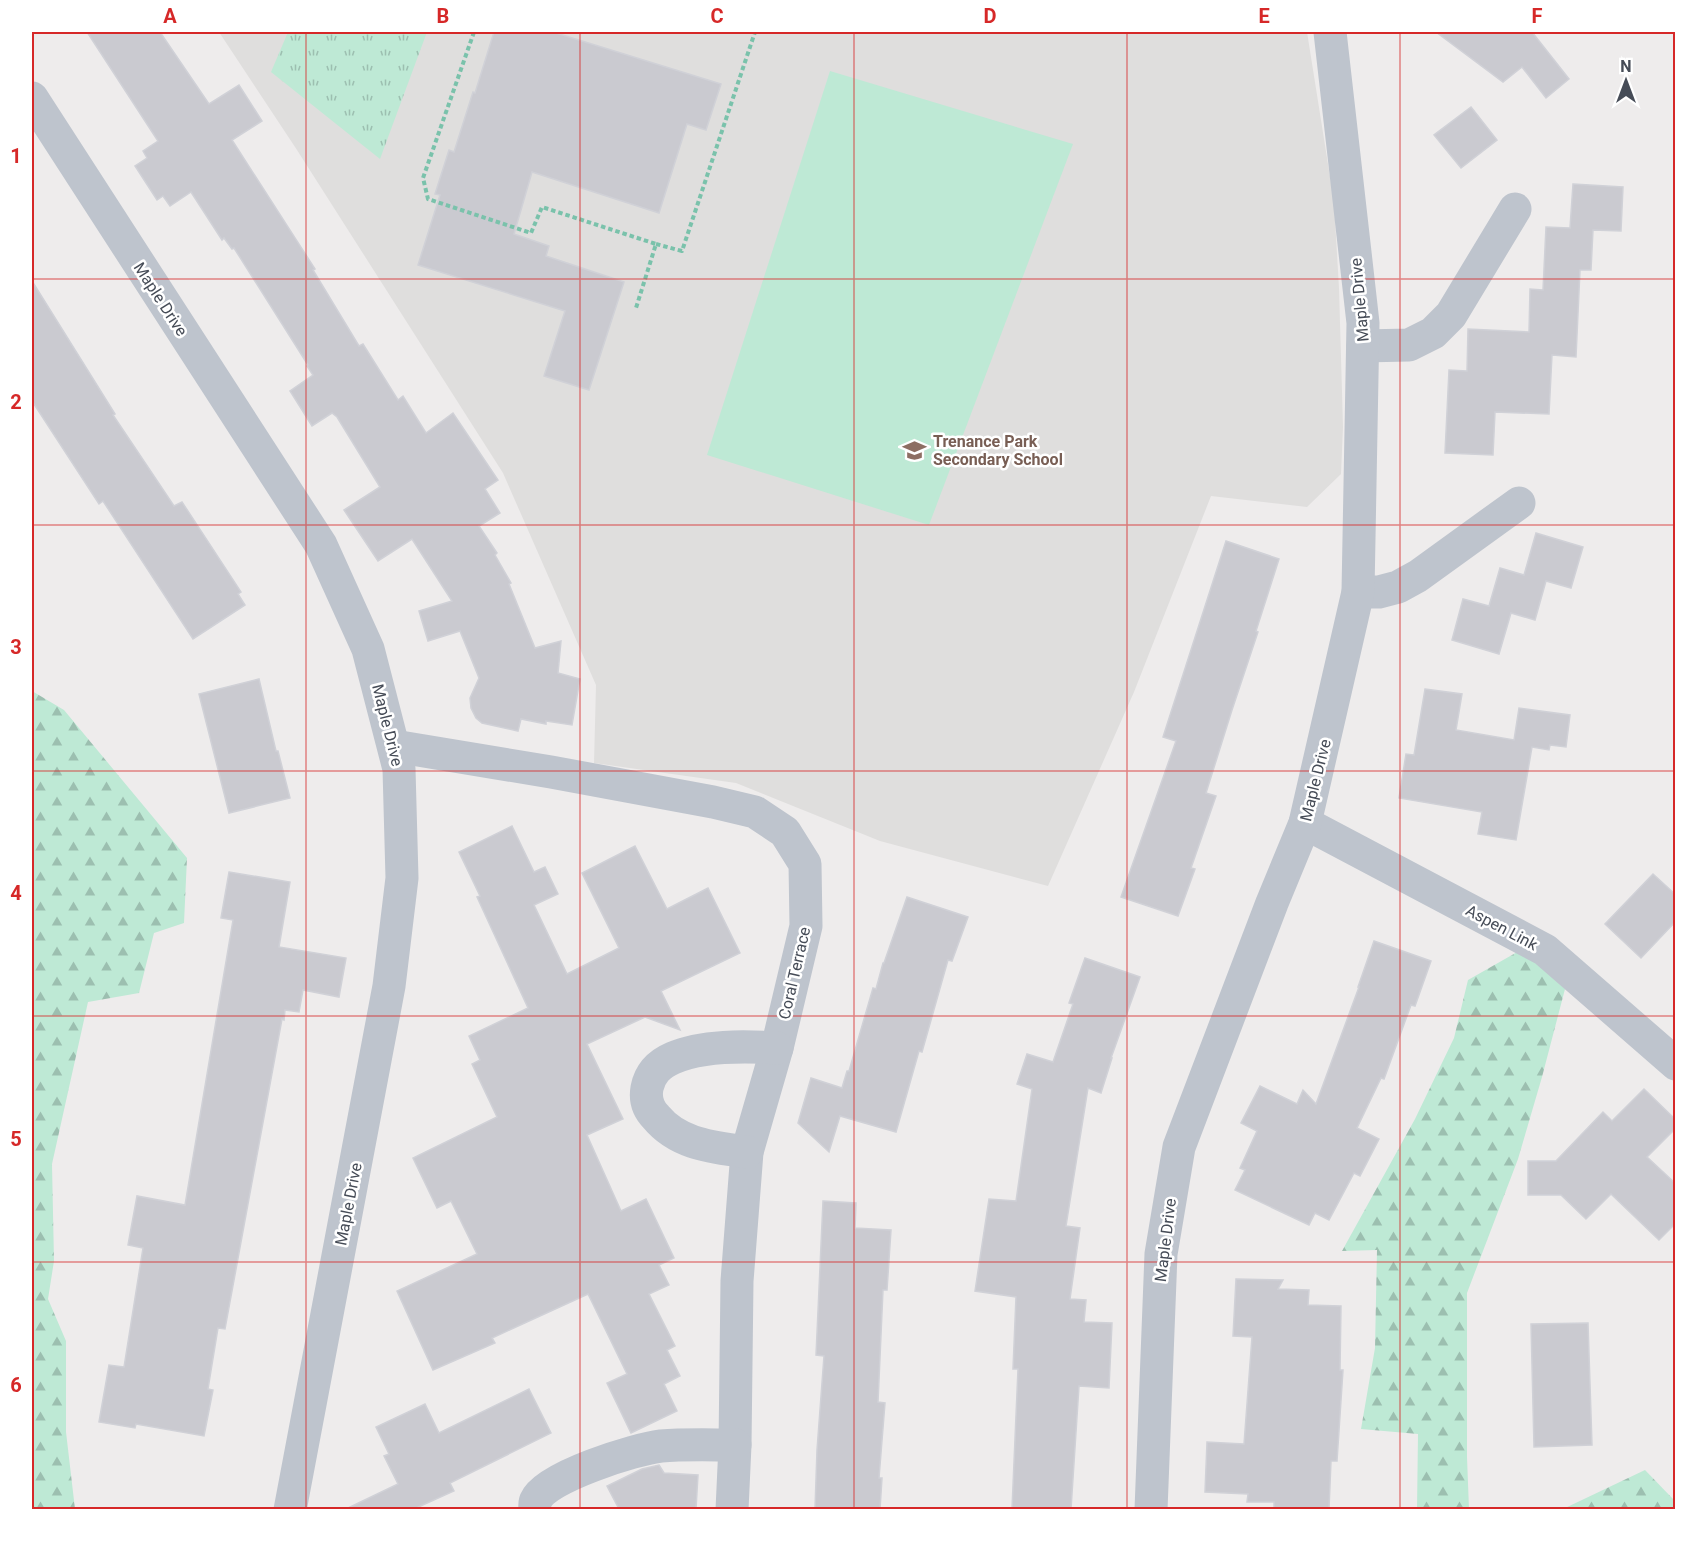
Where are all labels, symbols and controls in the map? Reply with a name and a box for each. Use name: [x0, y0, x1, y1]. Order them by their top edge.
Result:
text: A: [163, 4, 177, 28]
text: B: [437, 4, 449, 28]
text: C: [710, 4, 724, 28]
text: D: [984, 4, 997, 28]
text: E: [1258, 4, 1270, 28]
text: F: [1532, 4, 1543, 28]
north arrow: [1596, 51, 1656, 111]
text: N: [1620, 57, 1632, 76]
text: 1: [10, 144, 22, 168]
street label: Maple Drive: [1346, 257, 1373, 343]
street label: Maple Drive: [130, 259, 191, 340]
text: 2: [10, 390, 22, 414]
place label: Trenance Park Secondary School: [933, 432, 1063, 469]
school or university icon: Trenance Park Secondary School: [902, 437, 928, 463]
text: 3: [10, 635, 22, 659]
street label: Maple Drive: [368, 682, 407, 768]
street label: Maple Drive: [1296, 737, 1335, 823]
text: 4: [10, 881, 22, 905]
street label: Aspen Link: [1463, 901, 1542, 955]
street label: Coral Terrace: [775, 925, 814, 1021]
text: 5: [10, 1127, 22, 1151]
street label: Maple Drive: [331, 1161, 366, 1247]
street label: Maple Drive: [1151, 1197, 1180, 1283]
text: 6: [10, 1373, 22, 1397]

